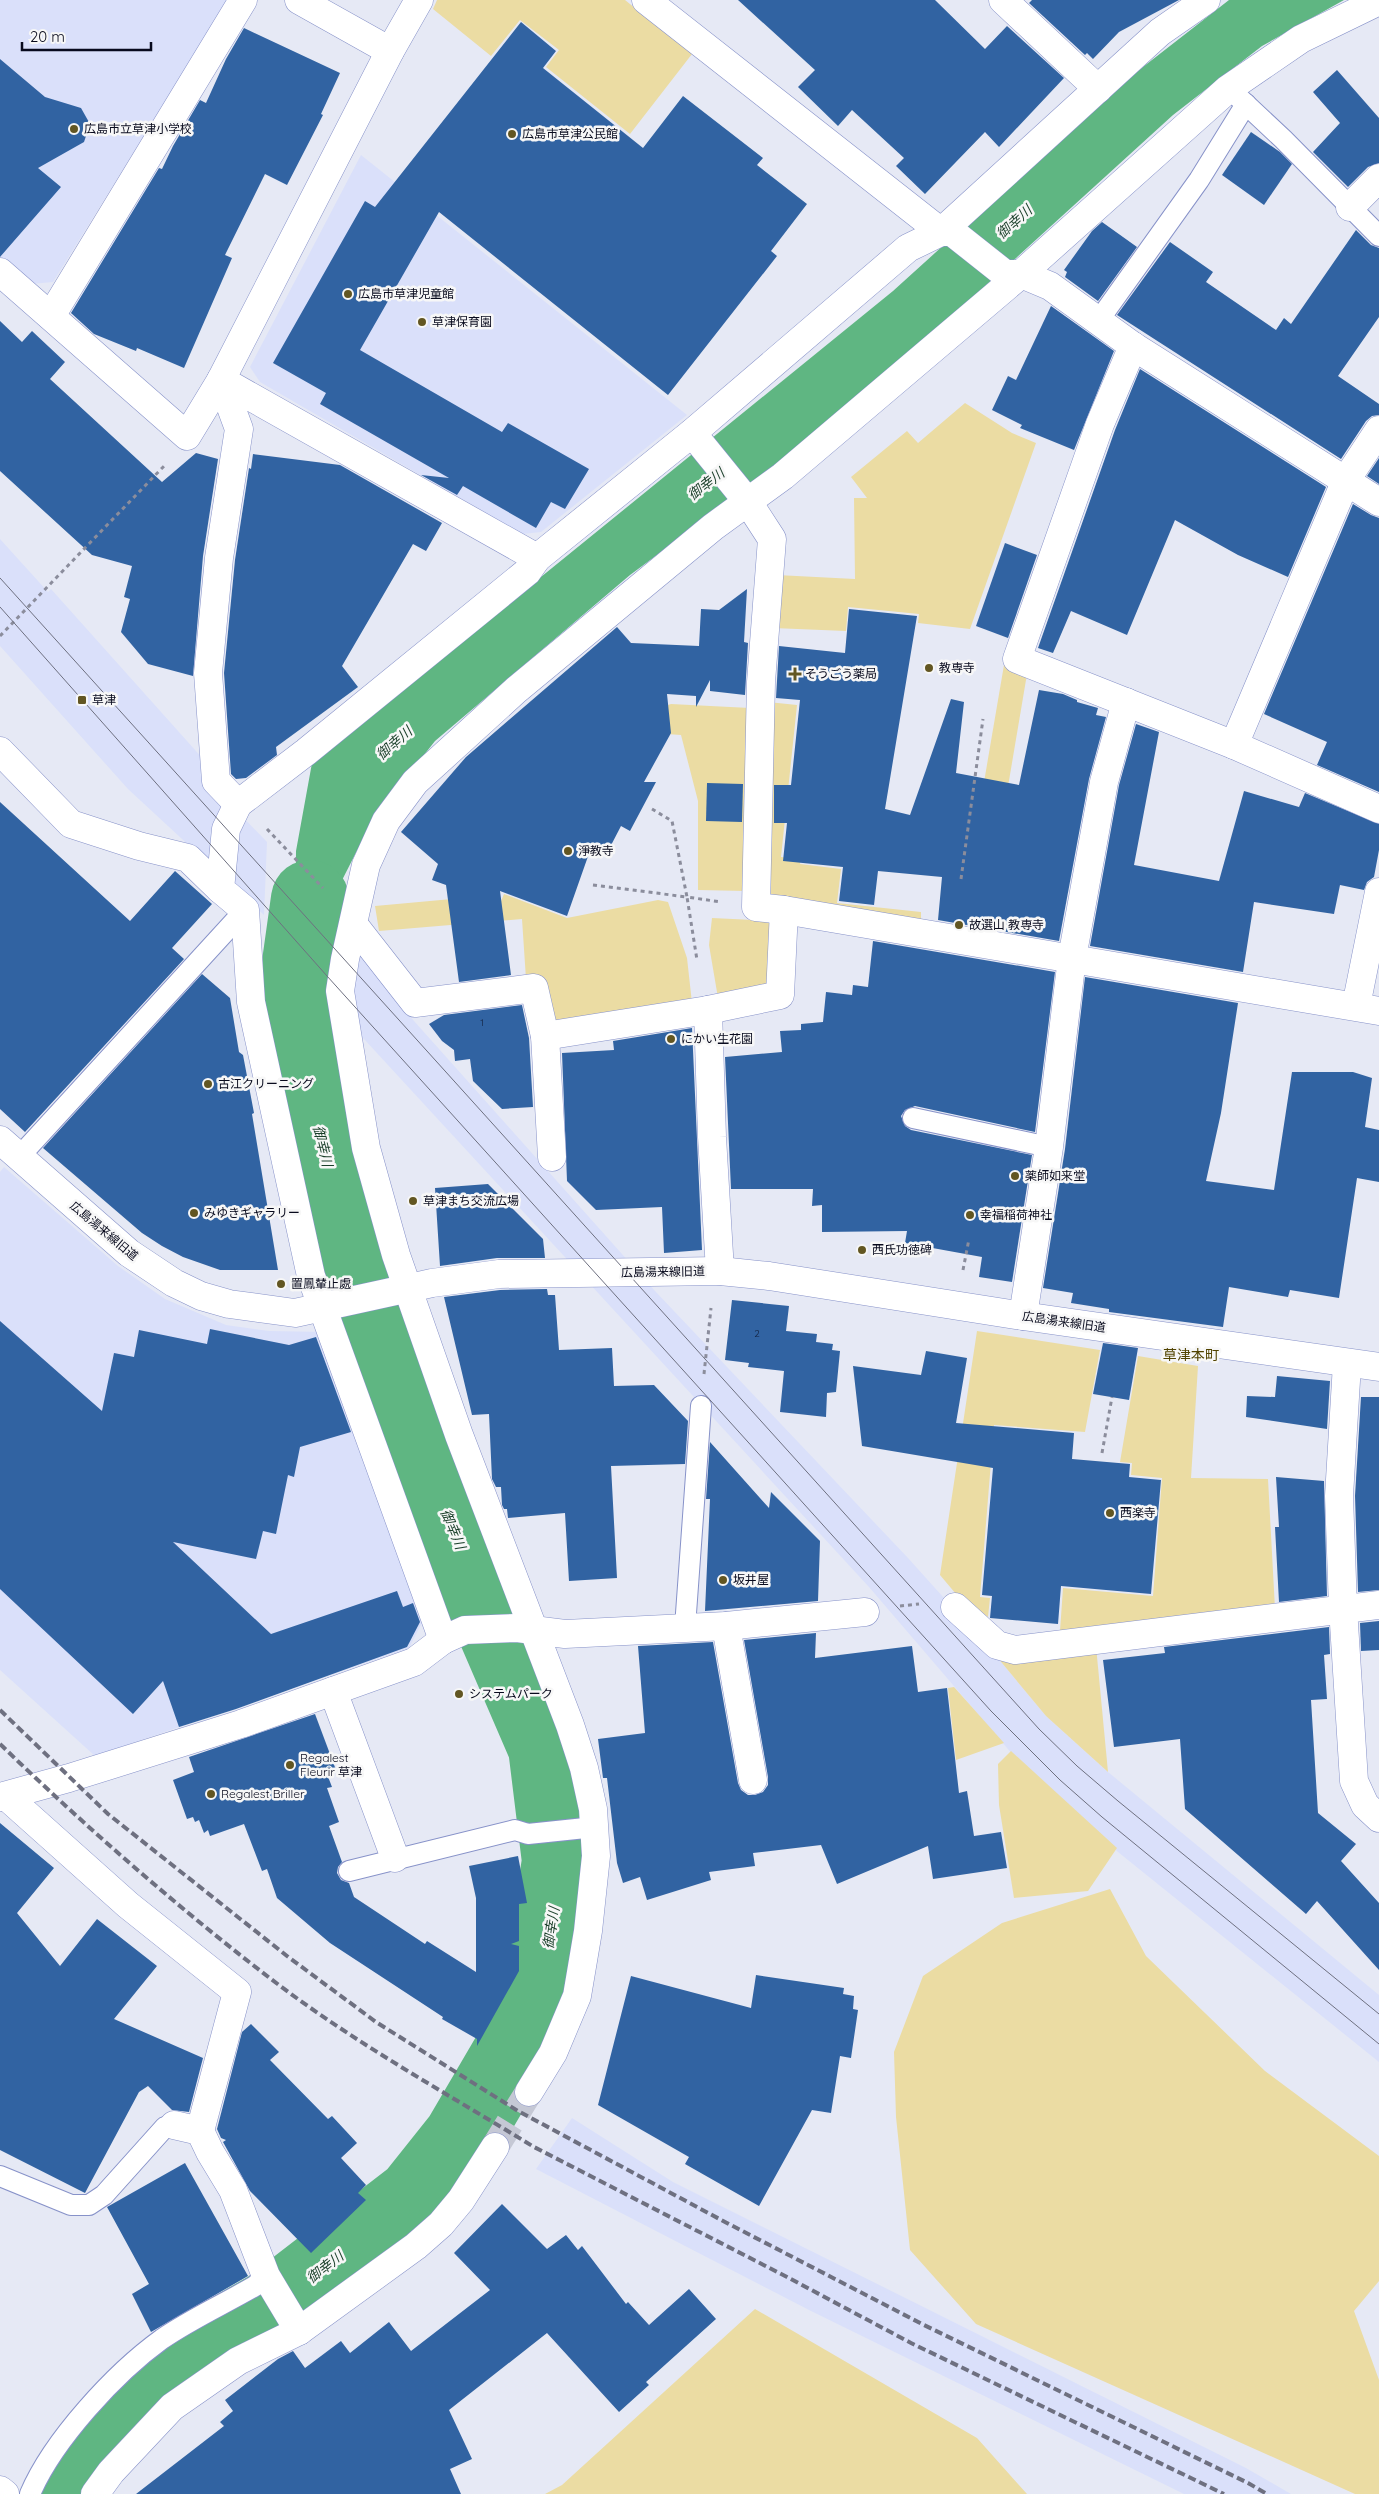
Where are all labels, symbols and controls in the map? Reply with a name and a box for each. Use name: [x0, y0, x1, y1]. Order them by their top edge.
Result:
scale bar: [22, 20, 151, 52]
text: 20 m: [30, 27, 65, 46]
place label: 広島市立草津小学校: [84, 121, 192, 136]
marker: 広島市立草津小学校: [68, 123, 80, 135]
place label: 広島市草津公民館: [522, 126, 618, 141]
marker: 広島市草津公民館: [506, 128, 518, 140]
water label: 御幸川: [992, 200, 1037, 243]
place label: 広島市草津児童館: [358, 286, 454, 301]
marker: 広島市草津児童館: [342, 288, 354, 300]
place label: 草津保育園: [432, 314, 492, 329]
marker: 草津保育園: [416, 316, 428, 328]
water label: 御幸川: [684, 463, 730, 504]
place label: 教専寺: [939, 660, 975, 675]
marker: 教専寺: [923, 662, 935, 674]
place label: そうごう薬局: [805, 666, 877, 681]
marker: そうごう薬局: [789, 668, 801, 680]
place label: 草津: [92, 692, 116, 707]
marker: 草津: [76, 694, 88, 706]
water label: 御幸川: [372, 721, 417, 764]
place label: 淨教寺: [578, 843, 614, 858]
marker: 淨教寺: [562, 845, 574, 857]
place label: 故選山 教専寺: [969, 917, 1044, 932]
marker: 故選山 教専寺: [953, 919, 965, 931]
house number: 1: [480, 1016, 484, 1029]
place label: にかい生花園: [681, 1031, 753, 1046]
marker: にかい生花園: [665, 1033, 677, 1045]
place label: 古江クリーニング: [218, 1076, 314, 1091]
marker: 古江クリーニング: [202, 1078, 214, 1090]
water label: 御幸川: [309, 1123, 337, 1170]
place label: 薬師如来堂: [1025, 1168, 1085, 1183]
marker: 薬師如来堂: [1009, 1170, 1021, 1182]
place label: 草津まち交流広場: [423, 1193, 519, 1208]
marker: 草津まち交流広場: [407, 1195, 419, 1207]
street label: 広島湯来線旧道: [67, 1198, 141, 1263]
place label: みゆきギャラリー: [204, 1205, 300, 1220]
marker: みゆきギャラリー: [188, 1207, 200, 1219]
place label: 幸福稲荷神社: [980, 1207, 1052, 1222]
marker: 幸福稲荷神社: [964, 1209, 976, 1221]
place label: 西氏功徳碑: [872, 1242, 932, 1257]
marker: 西氏功徳碑: [856, 1244, 868, 1256]
street label: 広島湯来線旧道: [621, 1263, 705, 1280]
place label: 置鳳輦止處: [291, 1276, 351, 1291]
marker: 置鳳輦止處: [275, 1278, 287, 1290]
street label: 広島湯来線旧道: [1021, 1308, 1107, 1335]
house number: 2: [754, 1327, 760, 1340]
district label: 草津本町: [1163, 1346, 1219, 1364]
place label: 西楽寺: [1120, 1505, 1156, 1520]
water label: 御幸川: [437, 1506, 470, 1554]
marker: 西楽寺: [1104, 1507, 1116, 1519]
place label: 坂井屋: [733, 1572, 769, 1587]
marker: 坂井屋: [717, 1574, 729, 1586]
place label: システムパーク: [469, 1686, 553, 1701]
marker: システムパーク: [453, 1688, 465, 1700]
place label: Regalest Fleurir 草津: [300, 1750, 362, 1779]
marker: Regalest Fleurir 草津: [284, 1759, 296, 1771]
place label: Regalest Briller: [221, 1786, 305, 1801]
marker: Regalest Briller: [205, 1788, 217, 1800]
water label: 御幸川: [539, 1904, 563, 1950]
water label: 御幸川: [303, 2246, 349, 2287]

